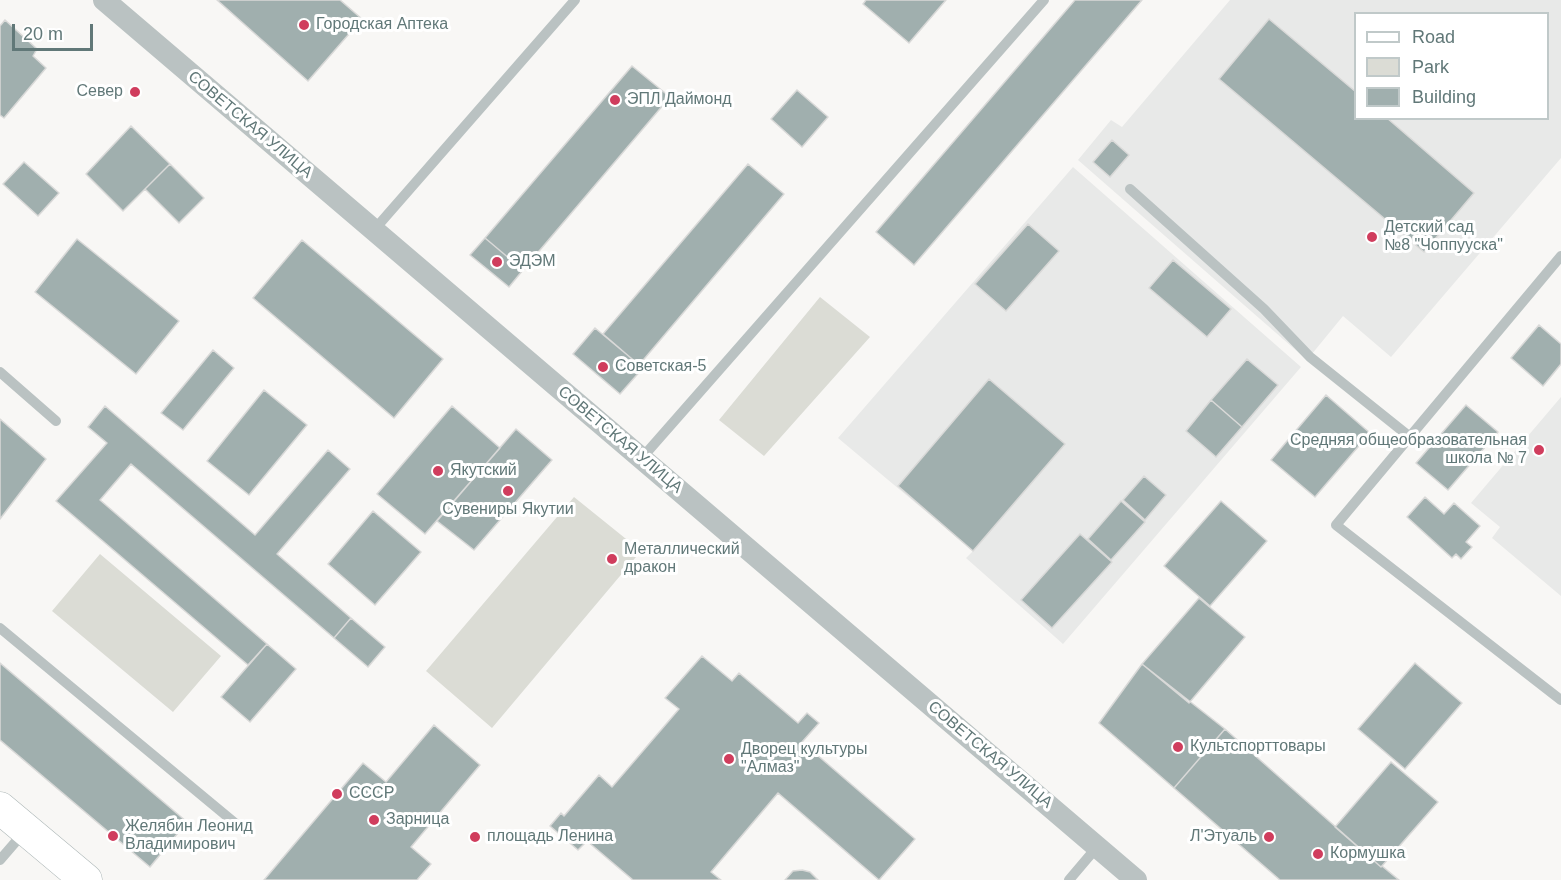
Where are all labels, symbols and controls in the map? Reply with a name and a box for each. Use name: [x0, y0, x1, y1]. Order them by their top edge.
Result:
scale bar: [15, 12, 96, 50]
legend: [1354, 12, 1549, 120]
place label: Городская Аптека: [316, 15, 448, 35]
marker: Городская Аптека: [297, 18, 311, 32]
text: 20 m: [23, 24, 63, 44]
text: Road: [1412, 27, 1455, 47]
text: Park: [1412, 57, 1449, 77]
street label: СОВЕТСКАЯ УЛИЦА: [184, 67, 316, 183]
place label: Север: [76, 82, 123, 102]
marker: Север: [128, 85, 142, 99]
text: Building: [1412, 87, 1476, 107]
place label: ЭПЛ Даймонд: [627, 90, 732, 110]
marker: ЭПЛ Даймонд: [608, 93, 622, 107]
place label: Детский сад №8 "Чоппууска": [1384, 218, 1503, 256]
marker: Детский сад №8 "Чоппууска": [1365, 230, 1379, 244]
place label: ЭДЭМ: [509, 252, 556, 272]
marker: ЭДЭМ: [490, 255, 504, 269]
place label: Советская-5: [615, 357, 706, 377]
marker: Советская-5: [596, 360, 610, 374]
street label: СОВЕТСКАЯ УЛИЦА: [554, 382, 686, 498]
place label: Cредняя общеобразовательная школа № 7: [1290, 431, 1527, 469]
marker: Cредняя общеобразовательная школа № 7: [1532, 443, 1546, 457]
place label: Якутский: [450, 461, 517, 481]
marker: Якутский: [431, 464, 445, 478]
marker: Сувениры Якутии: [501, 484, 515, 498]
place label: Сувениры Якутии: [442, 500, 574, 520]
place label: Металлический дракон: [624, 540, 740, 578]
marker: Металлический дракон: [605, 552, 619, 566]
street label: СОВЕТСКАЯ УЛИЦА: [924, 697, 1056, 813]
place label: Культспорттовары: [1190, 737, 1326, 757]
place label: Дворец культуры "Алмаз": [741, 740, 867, 778]
marker: Культспорттовары: [1171, 740, 1185, 754]
marker: Дворец культуры "Алмаз": [722, 752, 736, 766]
place label: СССР: [349, 784, 394, 804]
marker: СССР: [330, 787, 344, 801]
place label: Зарница: [386, 810, 449, 830]
marker: Зарница: [367, 813, 381, 827]
place label: Желябин Леонид Владимирович: [125, 817, 253, 855]
place label: площадь Ленина: [487, 827, 613, 847]
place label: Л'Этуаль: [1190, 827, 1257, 847]
marker: Желябин Леонид Владимирович: [106, 829, 120, 843]
marker: площадь Ленина: [468, 830, 482, 844]
marker: Л'Этуаль: [1262, 830, 1276, 844]
place label: Кормушка: [1330, 844, 1405, 864]
marker: Кормушка: [1311, 847, 1325, 861]

